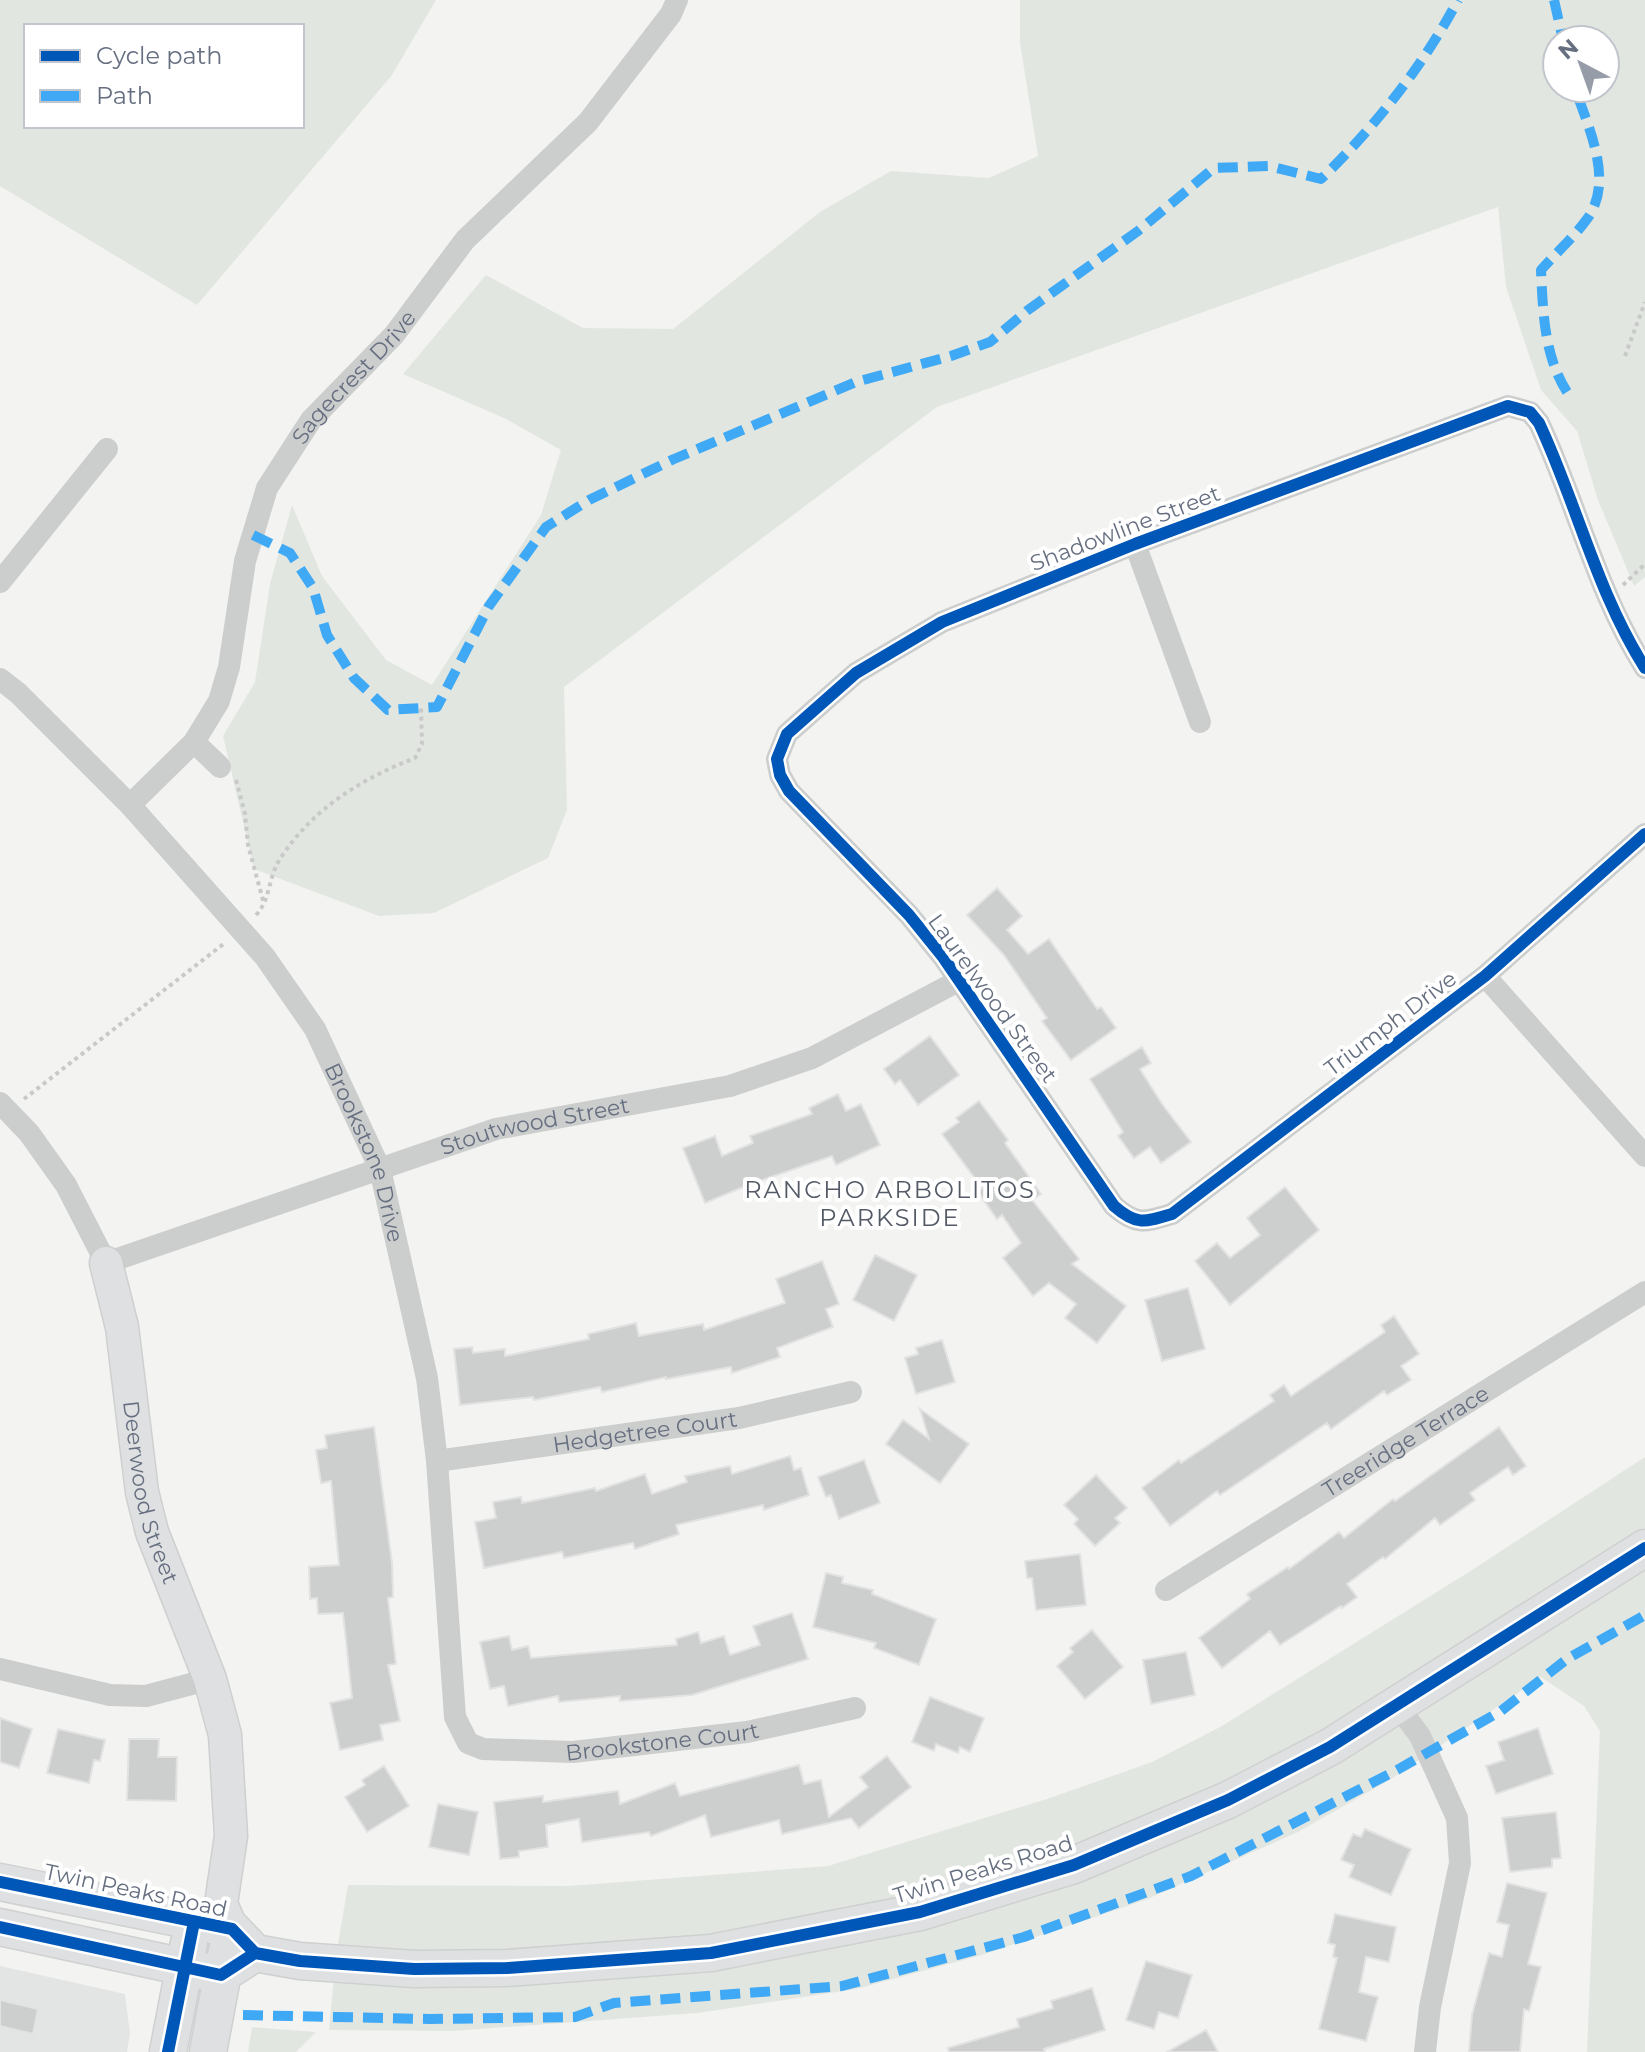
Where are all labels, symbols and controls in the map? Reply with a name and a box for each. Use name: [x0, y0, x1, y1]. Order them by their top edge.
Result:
legend: [24, 24, 304, 128]
north arrow: [1541, 24, 1621, 104]
text: N: [1553, 33, 1584, 65]
text: Cycle path: [96, 41, 223, 70]
text: Path: [96, 81, 153, 110]
street label: Sagecrest Drive: [286, 305, 422, 449]
street label: Shadowline Street: [1026, 480, 1224, 577]
street label: Laurelwood Street: [922, 909, 1063, 1088]
street label: Triumph Drive: [1319, 965, 1462, 1082]
street label: Brookstone Drive: [319, 1059, 409, 1245]
street label: Stoutwood Street: [437, 1092, 631, 1161]
district label: RANCHO ARBOLITOS PARKSIDE: [744, 1175, 1036, 1232]
street label: Treeridge Terrace: [1318, 1380, 1494, 1503]
street label: Deerwood Street: [117, 1399, 184, 1588]
street label: Hedgetree Court: [551, 1405, 739, 1458]
street label: Brookstone Court: [564, 1717, 762, 1767]
street label: Twin Peaks Road: [890, 1829, 1076, 1910]
street label: Twin Peaks Road: [42, 1858, 230, 1923]

